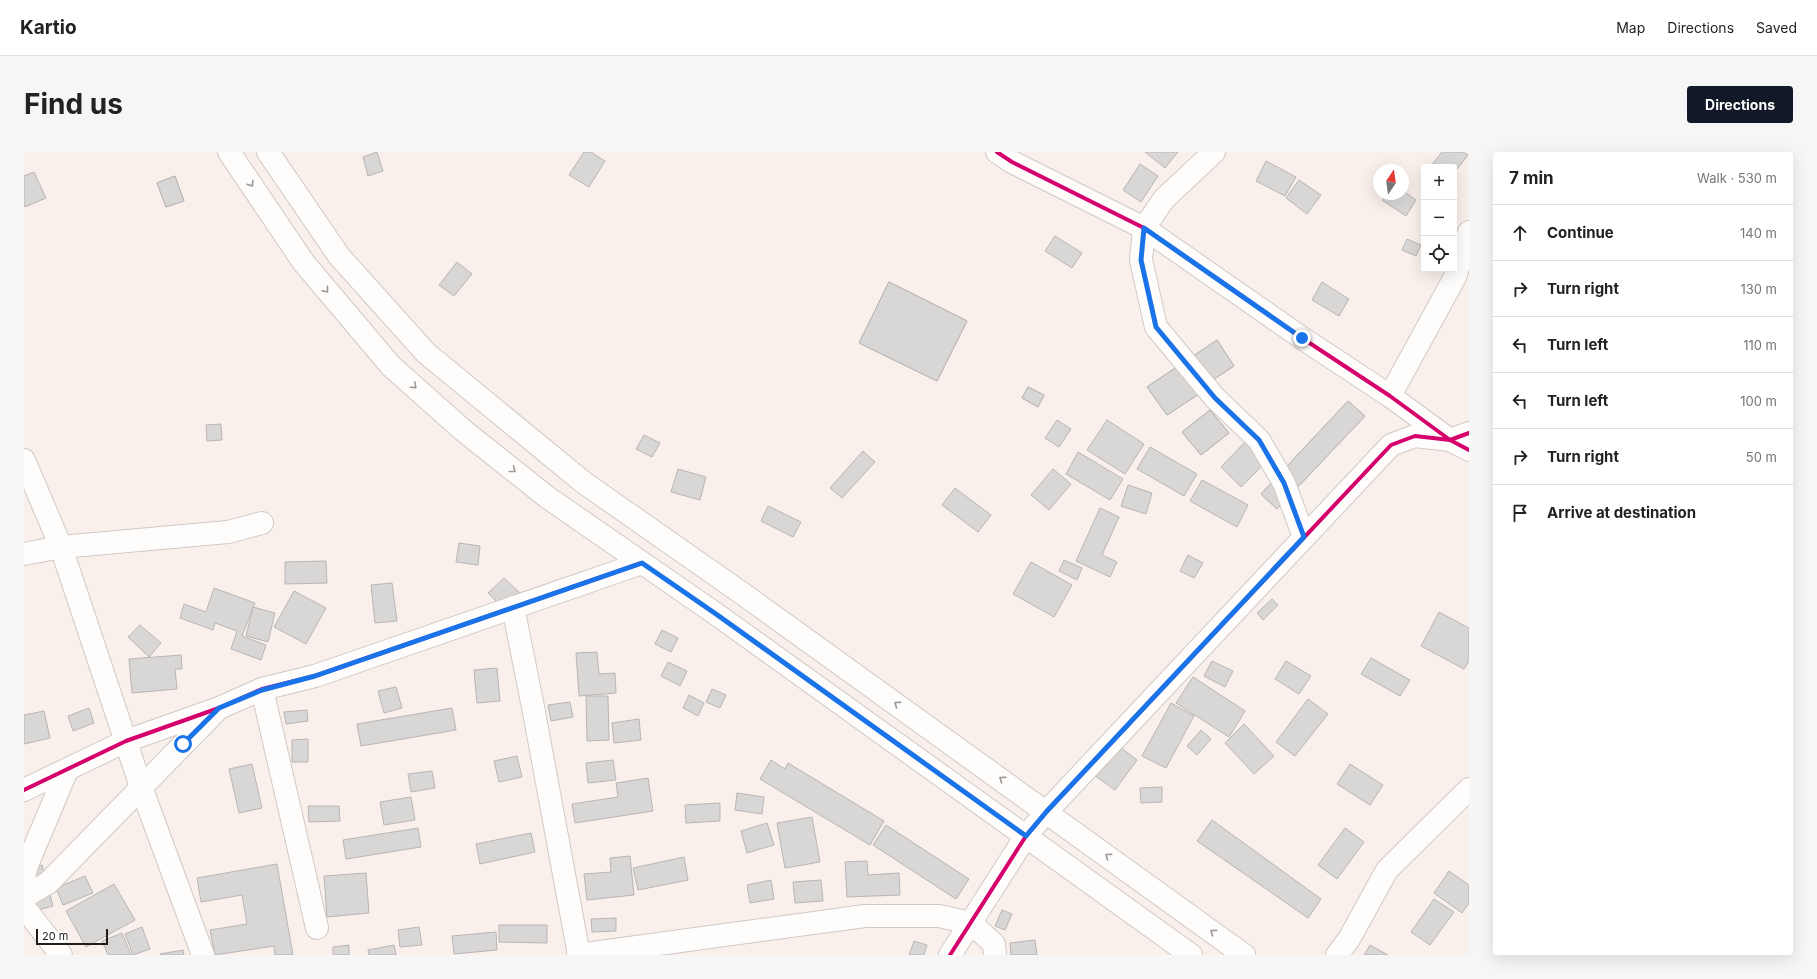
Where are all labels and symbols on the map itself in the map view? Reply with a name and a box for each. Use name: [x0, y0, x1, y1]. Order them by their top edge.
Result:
north arrow: [1373, 164, 1409, 200]
one-way arrow: [246, 180, 253, 187]
one-way arrow: [322, 285, 329, 292]
route end: [1293, 329, 1311, 347]
one-way arrow: [409, 381, 416, 388]
one-way arrow: [508, 465, 515, 472]
one-way arrow: [894, 702, 901, 709]
route start: [174, 735, 192, 753]
one-way arrow: [1000, 777, 1007, 784]
one-way arrow: [1105, 854, 1112, 861]
scale bar: [36, 927, 108, 946]
one-way arrow: [1210, 929, 1217, 937]

